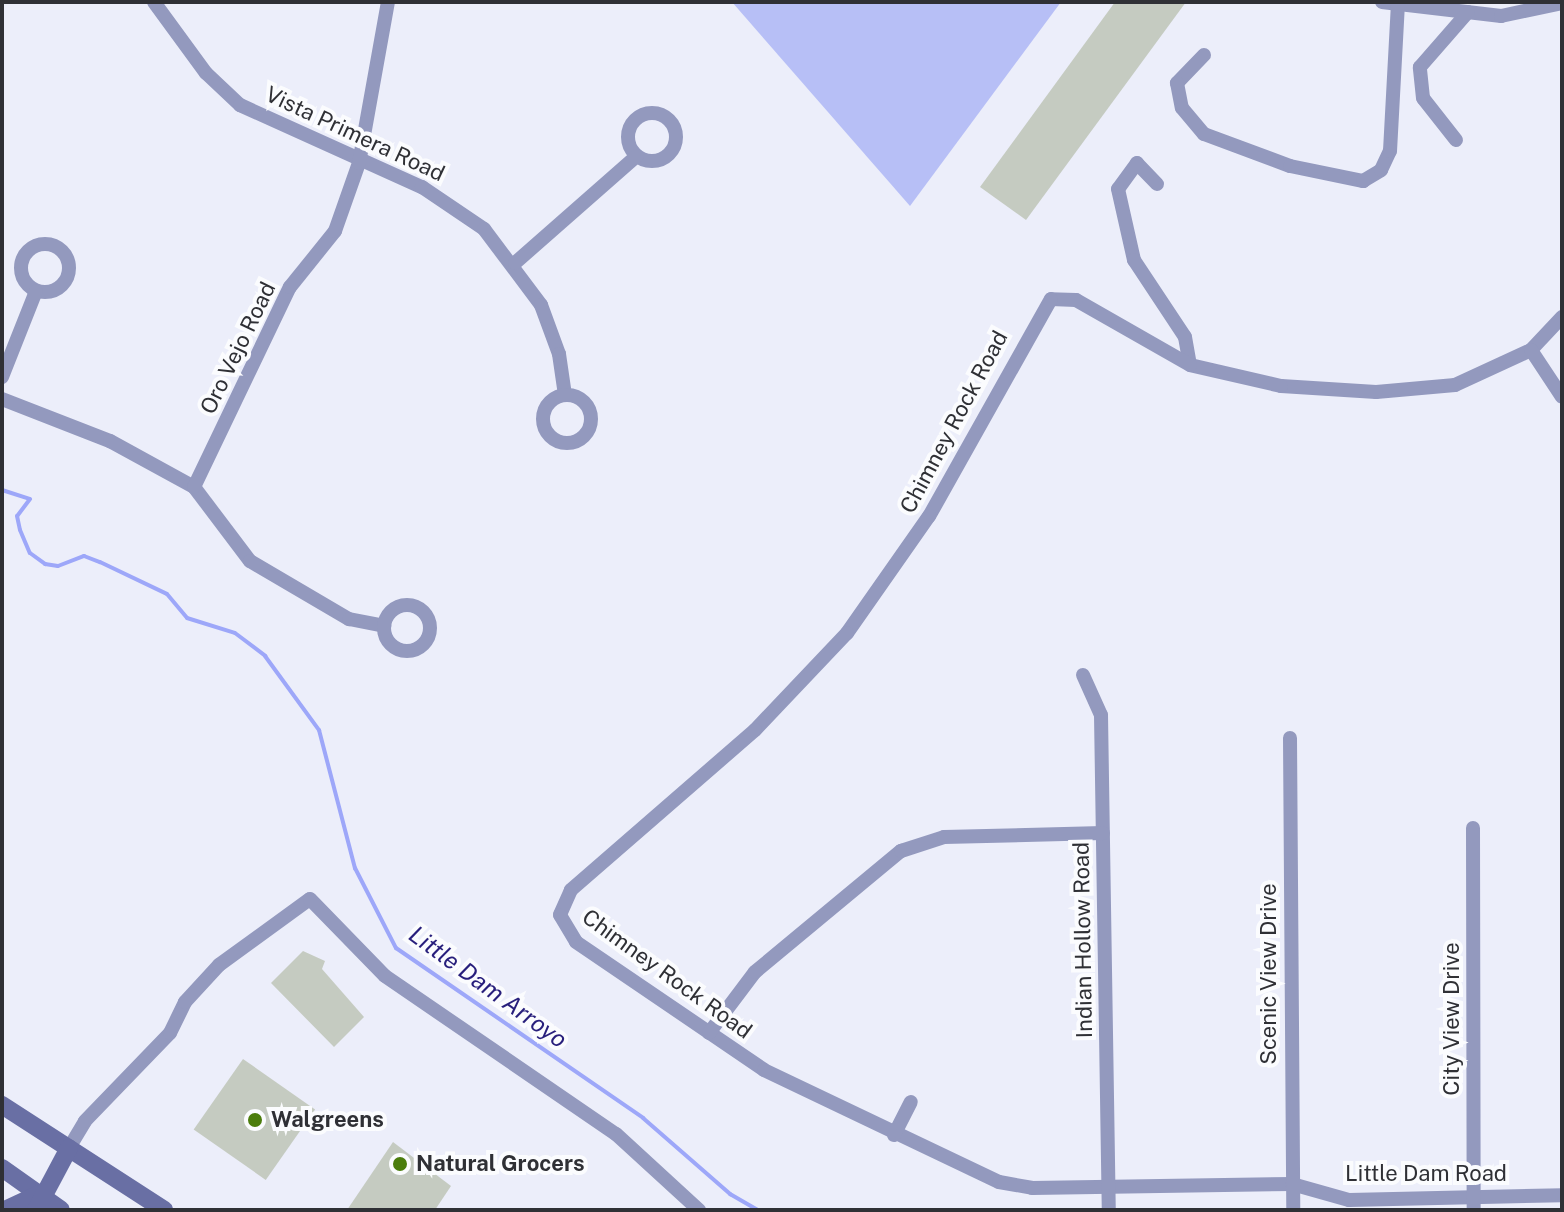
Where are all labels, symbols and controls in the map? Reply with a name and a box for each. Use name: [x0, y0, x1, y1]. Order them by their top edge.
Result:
street label: Vista Primera Road: [261, 81, 449, 187]
street label: Oro Vejo Road: [195, 277, 281, 419]
street label: Chimney Rock Road: [895, 326, 1013, 518]
street label: Indian Hollow Road: [1068, 842, 1098, 1038]
street label: Scenic View Drive: [1256, 883, 1282, 1065]
street label: Chimney Rock Road: [577, 904, 757, 1044]
water label: Little Dam Arroyo: [403, 920, 573, 1054]
street label: City View Drive: [1439, 942, 1465, 1096]
place label: Walgreens: [271, 1107, 384, 1133]
marker: Walgreens: [246, 1111, 264, 1129]
place label: Natural Grocers: [416, 1151, 585, 1177]
marker: Natural Grocers: [391, 1155, 409, 1173]
street label: Little Dam Road: [1345, 1161, 1507, 1187]

